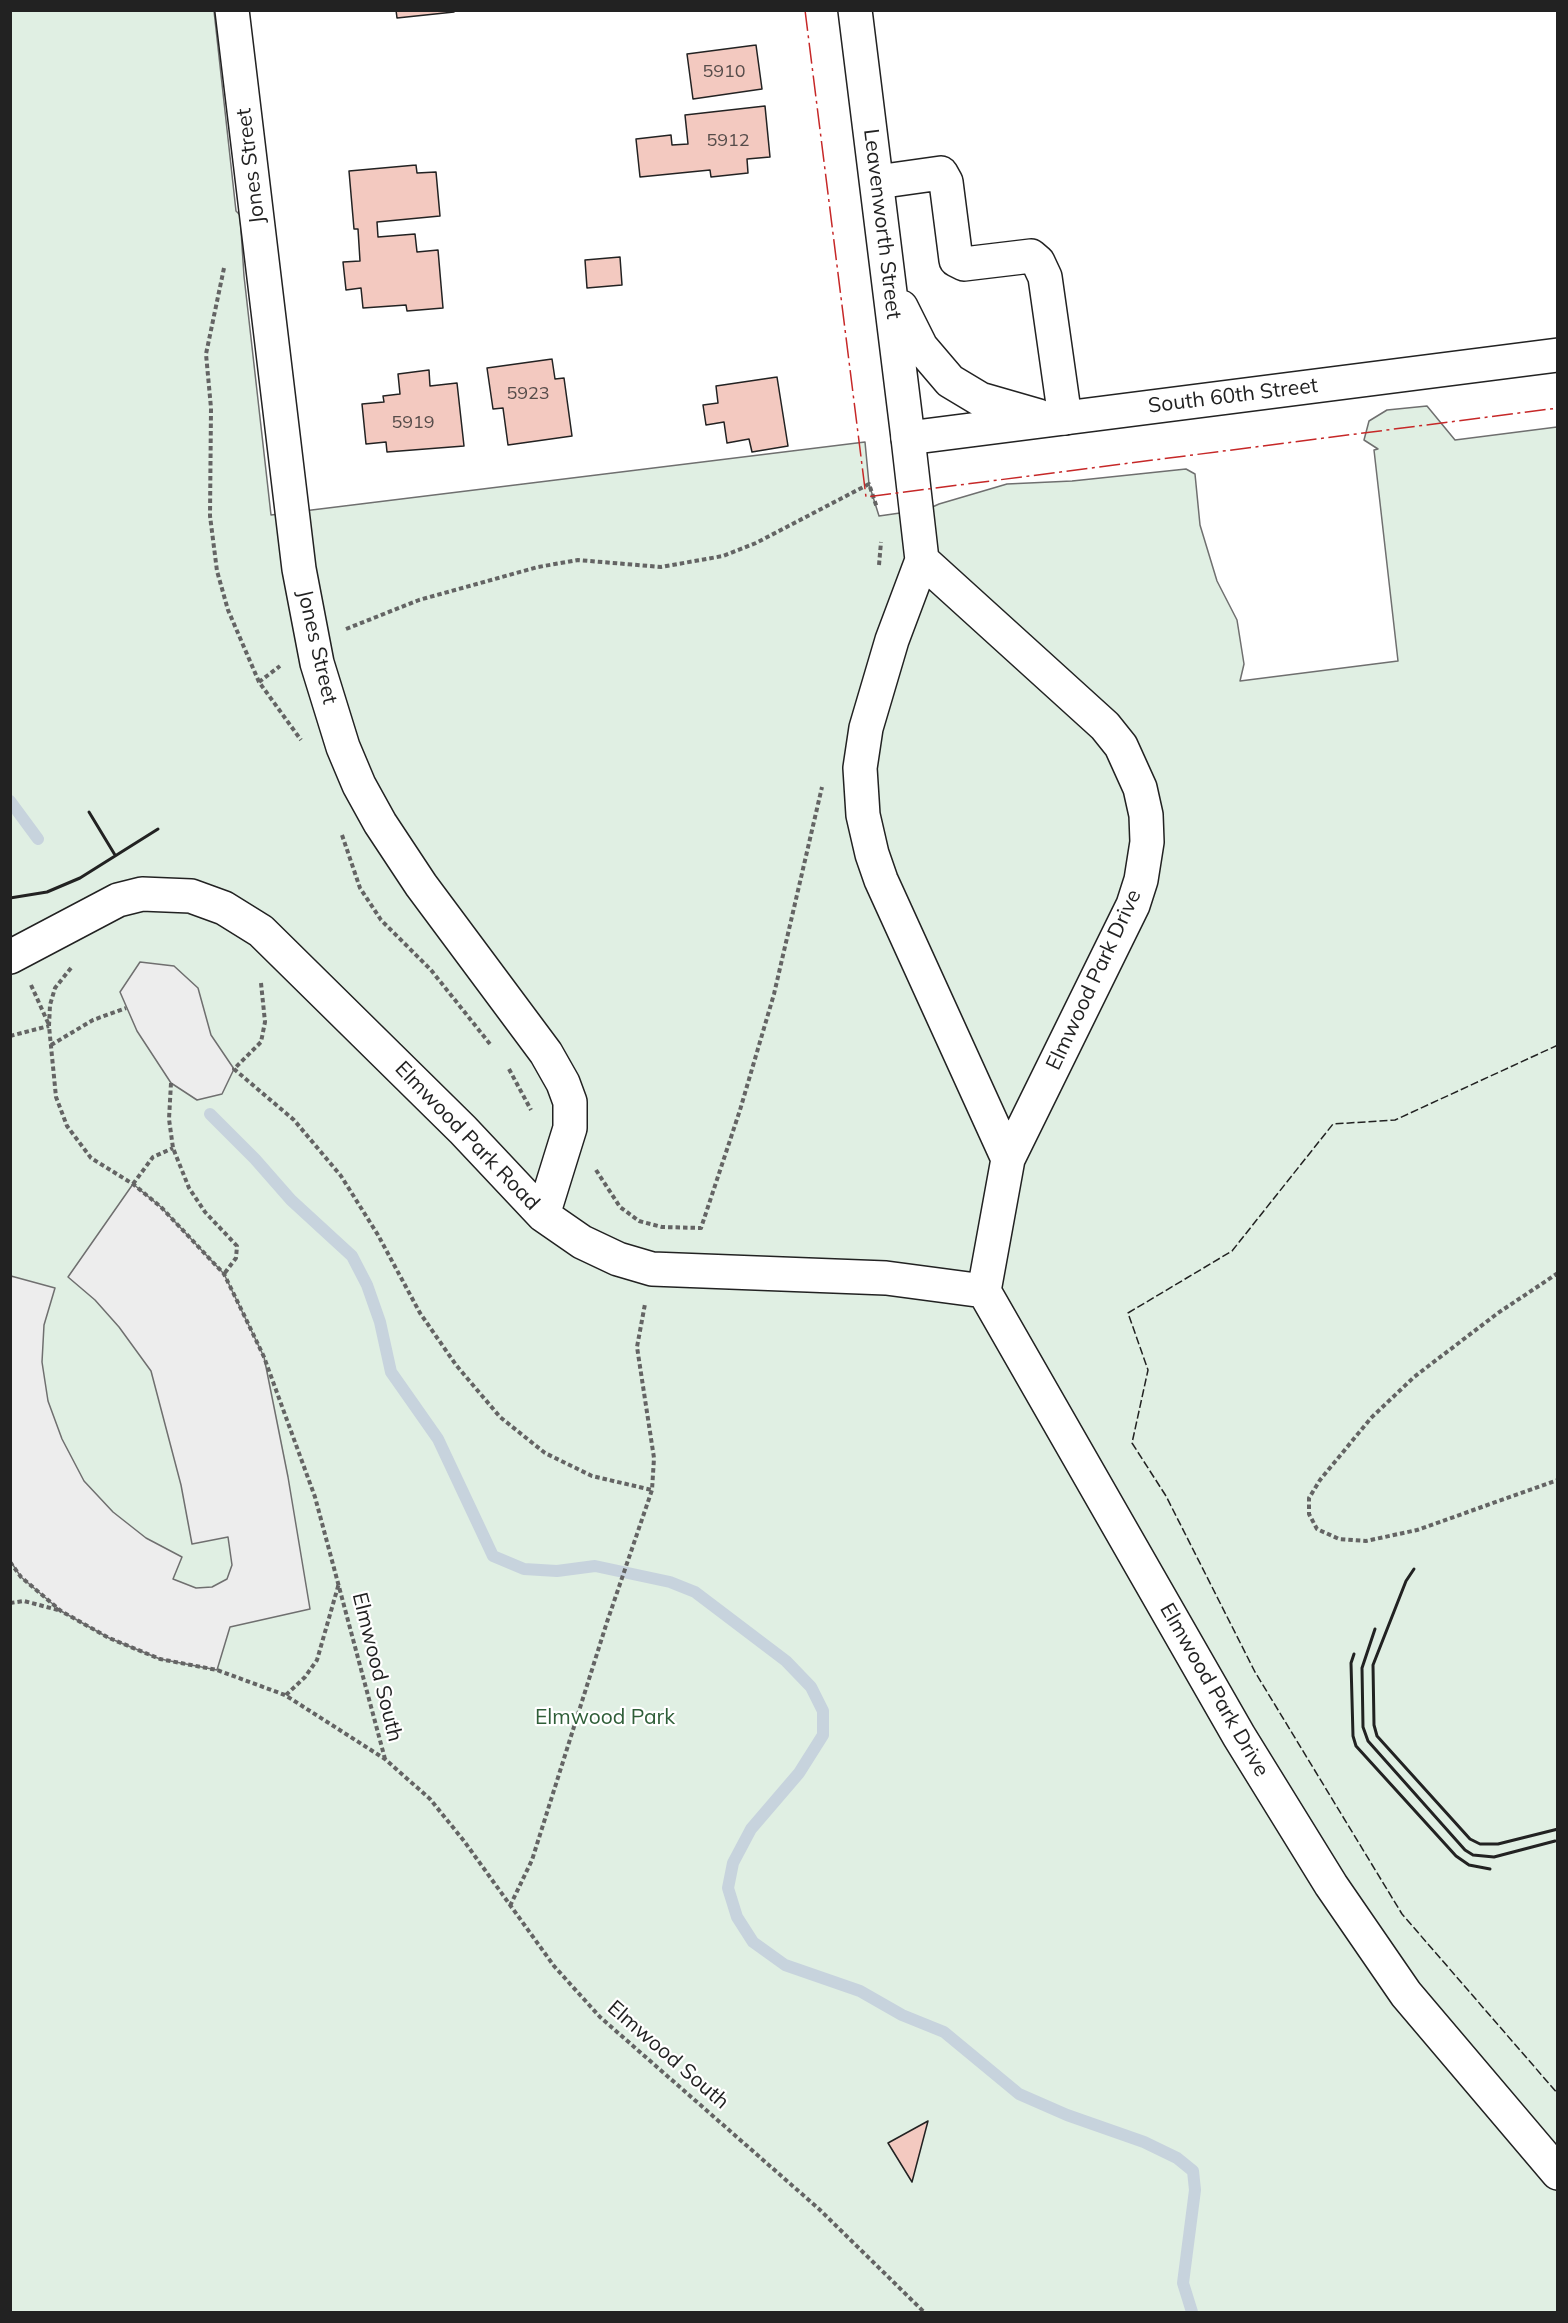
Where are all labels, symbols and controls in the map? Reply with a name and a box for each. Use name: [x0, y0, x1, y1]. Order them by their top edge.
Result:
house number: 5910: [702, 61, 746, 83]
street label: Jones Street: [231, 107, 271, 225]
street label: Leavenworth Street: [858, 128, 906, 320]
house number: 5912: [706, 130, 750, 152]
street label: South 60th Street: [1147, 373, 1319, 419]
house number: 5923: [506, 383, 550, 405]
house number: 5919: [391, 412, 435, 434]
street label: Jones Street: [292, 587, 342, 707]
street label: Elmwood Park Drive: [1041, 886, 1147, 1074]
street label: Elmwood Park Road: [390, 1056, 544, 1216]
street label: Elmwood South: [346, 1590, 408, 1744]
street label: Elmwood Park Drive: [1154, 1599, 1274, 1781]
park label: Elmwood Park: [535, 1705, 675, 1731]
street label: Elmwood South: [602, 1995, 734, 2115]

